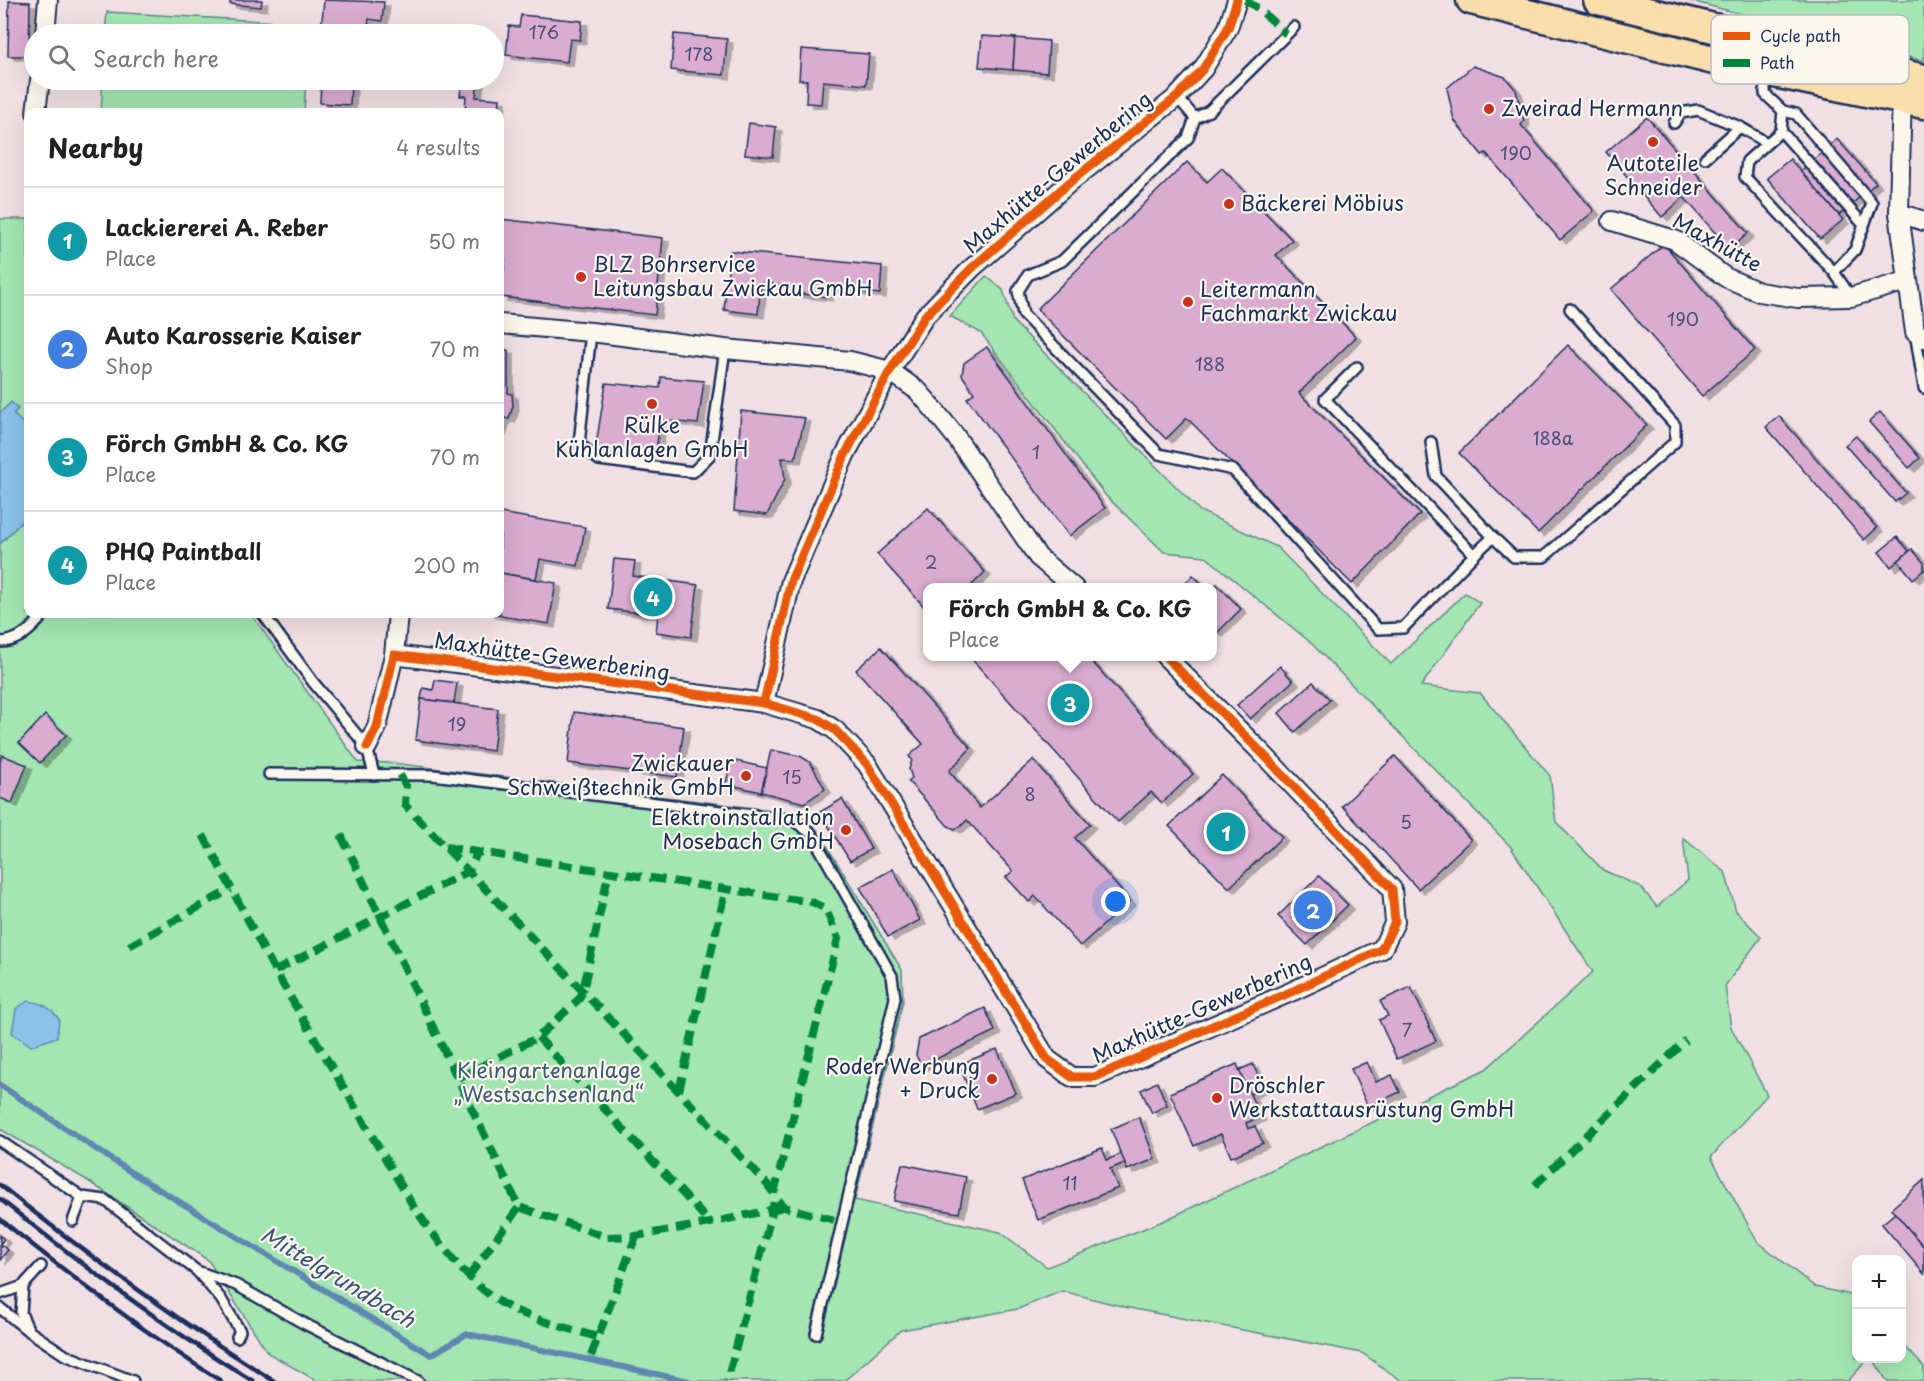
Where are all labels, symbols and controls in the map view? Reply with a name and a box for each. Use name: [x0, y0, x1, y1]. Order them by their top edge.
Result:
legend: [1711, 15, 1909, 84]
house number: 176: [529, 18, 559, 45]
text: Cycle path: [1760, 23, 1841, 47]
search box: [24, 24, 504, 90]
house number: 178: [685, 40, 713, 67]
icon: search: [45, 41, 78, 74]
text: Search here: [93, 41, 219, 74]
text: Path: [1760, 50, 1795, 74]
street label: Maxhütte-Gewerbering: [956, 83, 1158, 260]
place label: Zweirad Hermann: [1501, 91, 1683, 123]
marker: Zweirad Hermann: [1482, 102, 1496, 116]
text: Nearby: [48, 128, 143, 167]
text: 4 results: [396, 132, 480, 162]
marker: Autoteile Schneider: [1646, 135, 1660, 149]
house number: 190: [1500, 139, 1532, 166]
place label: Autoteile Schneider: [1604, 146, 1703, 202]
place label: Bäckerei Möbius: [1241, 186, 1404, 218]
marker: Bäckerei Möbius: [1222, 197, 1236, 211]
street label: Maxhütte: [1667, 204, 1768, 279]
text: Lackiererei A. Reber: [105, 210, 328, 243]
text: 1: [63, 226, 72, 256]
text: 50 m: [428, 226, 480, 256]
text: Place: [105, 243, 156, 273]
place label: BLZ Bohrservice Leitungsbau Zwickau GmbH: [593, 247, 873, 303]
marker: BLZ Bohrservice Leitungsbau Zwickau GmbH: [574, 270, 588, 284]
place label: Leitermann Fachmarkt Zwickau: [1200, 272, 1398, 328]
marker: Leitermann Fachmarkt Zwickau: [1181, 295, 1195, 309]
house number: 190: [1667, 305, 1699, 332]
text: Auto Karosserie Kaiser: [105, 318, 361, 351]
text: 2: [60, 334, 75, 364]
text: 70 m: [430, 334, 480, 364]
house number: 188: [1195, 350, 1225, 377]
text: Shop: [105, 351, 153, 381]
marker: Rülke Kühlanlagen GmbH: [645, 397, 659, 411]
place label: Rülke Kühlanlagen GmbH: [555, 408, 749, 464]
house number: 188a: [1533, 424, 1574, 451]
text: Förch GmbH & Co. KG: [105, 426, 348, 459]
house number: 1: [1032, 438, 1040, 465]
text: 3: [61, 442, 74, 472]
text: 70 m: [430, 442, 480, 472]
text: Place: [105, 459, 156, 489]
text: PHQ Paintball: [105, 534, 261, 567]
house number: 2: [925, 548, 937, 575]
text: 4: [61, 550, 74, 580]
text: 200 m: [413, 550, 480, 580]
text: Place: [105, 567, 156, 597]
pin: 4: [634, 574, 672, 620]
popup: [923, 583, 1217, 661]
text: Förch GmbH & Co. KG: [948, 591, 1192, 624]
street label: Maxhütte-Gewerbering: [433, 623, 672, 687]
text: Place: [948, 624, 999, 654]
pin: 3: [1050, 680, 1090, 726]
house number: 19: [448, 710, 466, 737]
place label: Zwickauer Schweißtechnik GmbH: [507, 746, 734, 802]
house number: 15: [782, 763, 802, 790]
marker: Zwickauer Schweißtechnik GmbH: [739, 769, 753, 783]
house number: 8: [1024, 780, 1036, 807]
place label: Elektroinstallation Mosebach GmbH: [651, 800, 834, 856]
house number: 5: [1400, 808, 1412, 835]
pin: 1: [1206, 810, 1246, 854]
marker: Elektroinstallation Mosebach GmbH: [839, 823, 853, 837]
your location: [1101, 887, 1130, 916]
pin: 2: [1294, 888, 1332, 932]
street label: Maxhütte-Gewerbering: [1086, 944, 1316, 1070]
house number: 7: [1402, 1016, 1412, 1043]
place label: Roder Werbung + Druck: [825, 1049, 980, 1105]
park label: Kleingartenanlage „Westsachsenland“: [454, 1053, 644, 1109]
place label: Dröschler Werkstattausrüstung GmbH: [1229, 1068, 1514, 1124]
marker: Roder Werbung + Druck: [985, 1072, 999, 1086]
marker: Dröschler Werkstattausrüstung GmbH: [1210, 1091, 1224, 1105]
house number: 11: [1062, 1169, 1078, 1196]
water label: Mittelgrundbach: [255, 1217, 423, 1335]
map controls: [1852, 1255, 1906, 1363]
button: +: [1852, 1255, 1906, 1309]
button: −: [1852, 1309, 1906, 1363]

